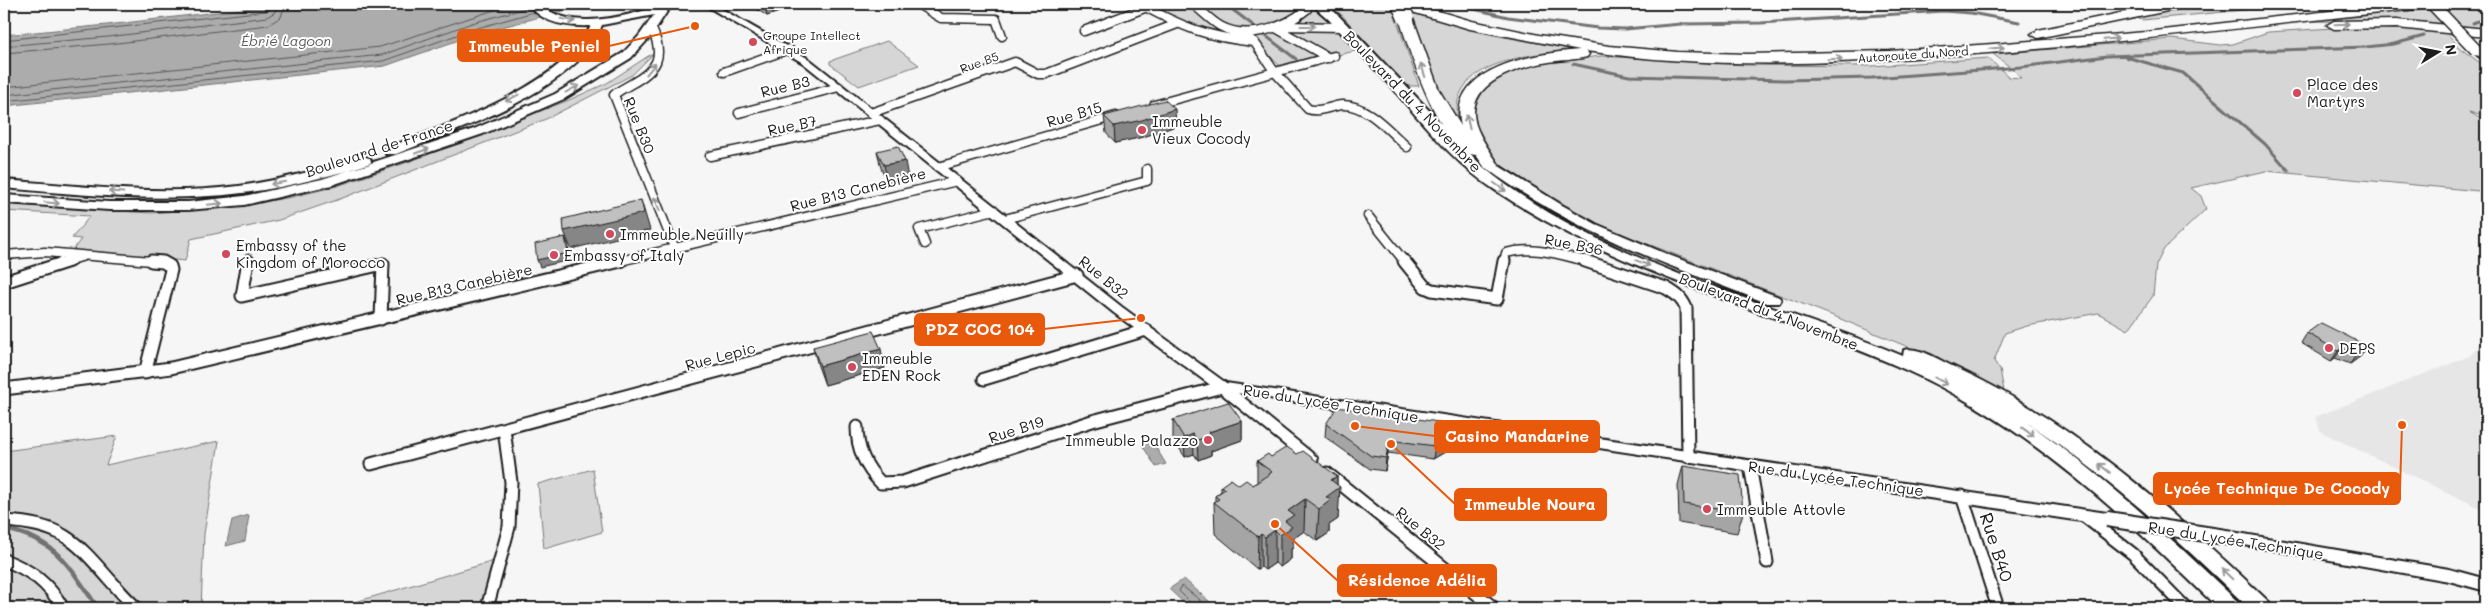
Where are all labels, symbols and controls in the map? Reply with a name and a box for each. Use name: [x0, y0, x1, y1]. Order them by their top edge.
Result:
one-way arrow: [559, 15, 575, 25]
one-way arrow: [2333, 20, 2349, 29]
one-way arrow: [1300, 21, 1316, 31]
street label: Boulevard du 4 Novembre: [1340, 26, 1486, 176]
place label: Groupe Intellect Afrique: [763, 27, 861, 57]
north arrow: [2412, 28, 2462, 78]
callout: Immeuble Peniel: [458, 30, 609, 61]
water label: Ébrié Lagoon: [241, 31, 331, 50]
one-way arrow: [2103, 34, 2119, 44]
text: Immeuble Peniel: [469, 35, 599, 56]
marker: Groupe Intellect Afrique: [747, 36, 759, 48]
street label: Autoroute du Nord: [1857, 42, 1969, 66]
text: N: [2441, 43, 2462, 57]
one-way arrow: [1989, 44, 2005, 53]
street label: Rue B5: [957, 48, 1001, 76]
one-way arrow: [1827, 55, 1843, 64]
one-way arrow: [645, 62, 656, 75]
one-way arrow: [1417, 62, 1427, 78]
street label: Rue B3: [758, 70, 812, 102]
place label: Place des Martyrs: [2307, 74, 2378, 111]
one-way arrow: [565, 84, 579, 94]
marker: Place des Martyrs: [2291, 87, 2303, 99]
one-way arrow: [505, 93, 520, 103]
street label: Rue B30: [620, 94, 660, 156]
street label: Rue B15: [1044, 97, 1104, 131]
street label: Rue B7: [766, 110, 818, 140]
place label: Immeuble Vieux Cocody: [1152, 111, 1251, 148]
one-way arrow: [1463, 114, 1473, 130]
street label: Boulevard de France: [303, 115, 455, 181]
marker: Immeuble Vieux Cocody: [1136, 124, 1148, 136]
one-way arrow: [414, 146, 429, 155]
street label: Rue B13 Canebière: [788, 162, 928, 216]
one-way arrow: [271, 179, 287, 189]
one-way arrow: [1493, 182, 1507, 192]
one-way arrow: [109, 188, 125, 197]
one-way arrow: [652, 197, 661, 212]
one-way arrow: [44, 198, 60, 207]
one-way arrow: [206, 199, 222, 208]
place label: Immeuble Neuilly: [620, 224, 744, 244]
marker: Immeuble Neuilly: [604, 228, 616, 240]
street label: Rue B36: [1543, 229, 1605, 259]
place label: Embassy of the Kingdom of Morocco: [236, 235, 385, 272]
place label: Embassy of Italy: [564, 245, 684, 265]
marker: Embassy of the Kingdom of Morocco: [220, 248, 232, 260]
marker: Embassy of Italy: [548, 249, 560, 261]
street label: Rue B32: [1075, 251, 1133, 303]
street label: Rue B13 Canebière: [394, 259, 534, 309]
one-way arrow: [1635, 259, 1650, 268]
street label: Boulevard du 4 Novembre: [1677, 268, 1861, 354]
callout: PDZ COC 104: [915, 314, 1044, 345]
text: PDZ COC 104: [925, 318, 1035, 339]
street label: Rue Lepic: [683, 337, 757, 375]
place label: DEPS: [2339, 338, 2376, 358]
marker: DEPS: [2323, 342, 2335, 354]
place label: Immeuble EDEN Rock: [862, 348, 941, 385]
marker: Immeuble EDEN Rock: [846, 361, 858, 373]
one-way arrow: [1933, 376, 1948, 386]
street label: Rue du Lycée Technique: [1242, 379, 1420, 427]
street label: Rue B19: [986, 411, 1046, 447]
callout: Casino Mandarine: [1435, 421, 1599, 452]
text: Casino Mandarine: [1445, 425, 1589, 446]
one-way arrow: [2020, 427, 2034, 437]
place label: Immeuble Palazzo: [1065, 430, 1198, 450]
marker: Immeuble Palazzo: [1202, 434, 1214, 446]
street label: Rue du Lycée Technique: [1747, 456, 1925, 500]
one-way arrow: [2098, 463, 2111, 474]
callout: Lycée Technique De Cocody: [2154, 473, 2400, 504]
text: Lycée Technique De Cocody: [2164, 477, 2390, 498]
callout: Immeuble Noura: [1455, 489, 1606, 520]
text: Immeuble Noura: [1464, 493, 1596, 514]
place label: Immeuble Attovle: [1717, 499, 1846, 519]
street label: Rue B32: [1392, 502, 1450, 554]
marker: Immeuble Attovle: [1701, 503, 1713, 515]
street label: Rue B40: [1975, 509, 2019, 585]
street label: Rue du Lycée Technique: [2147, 516, 2325, 564]
callout: Résidence Adélia: [1338, 565, 1496, 596]
one-way arrow: [2221, 568, 2234, 580]
text: Résidence Adélia: [1348, 569, 1486, 590]

